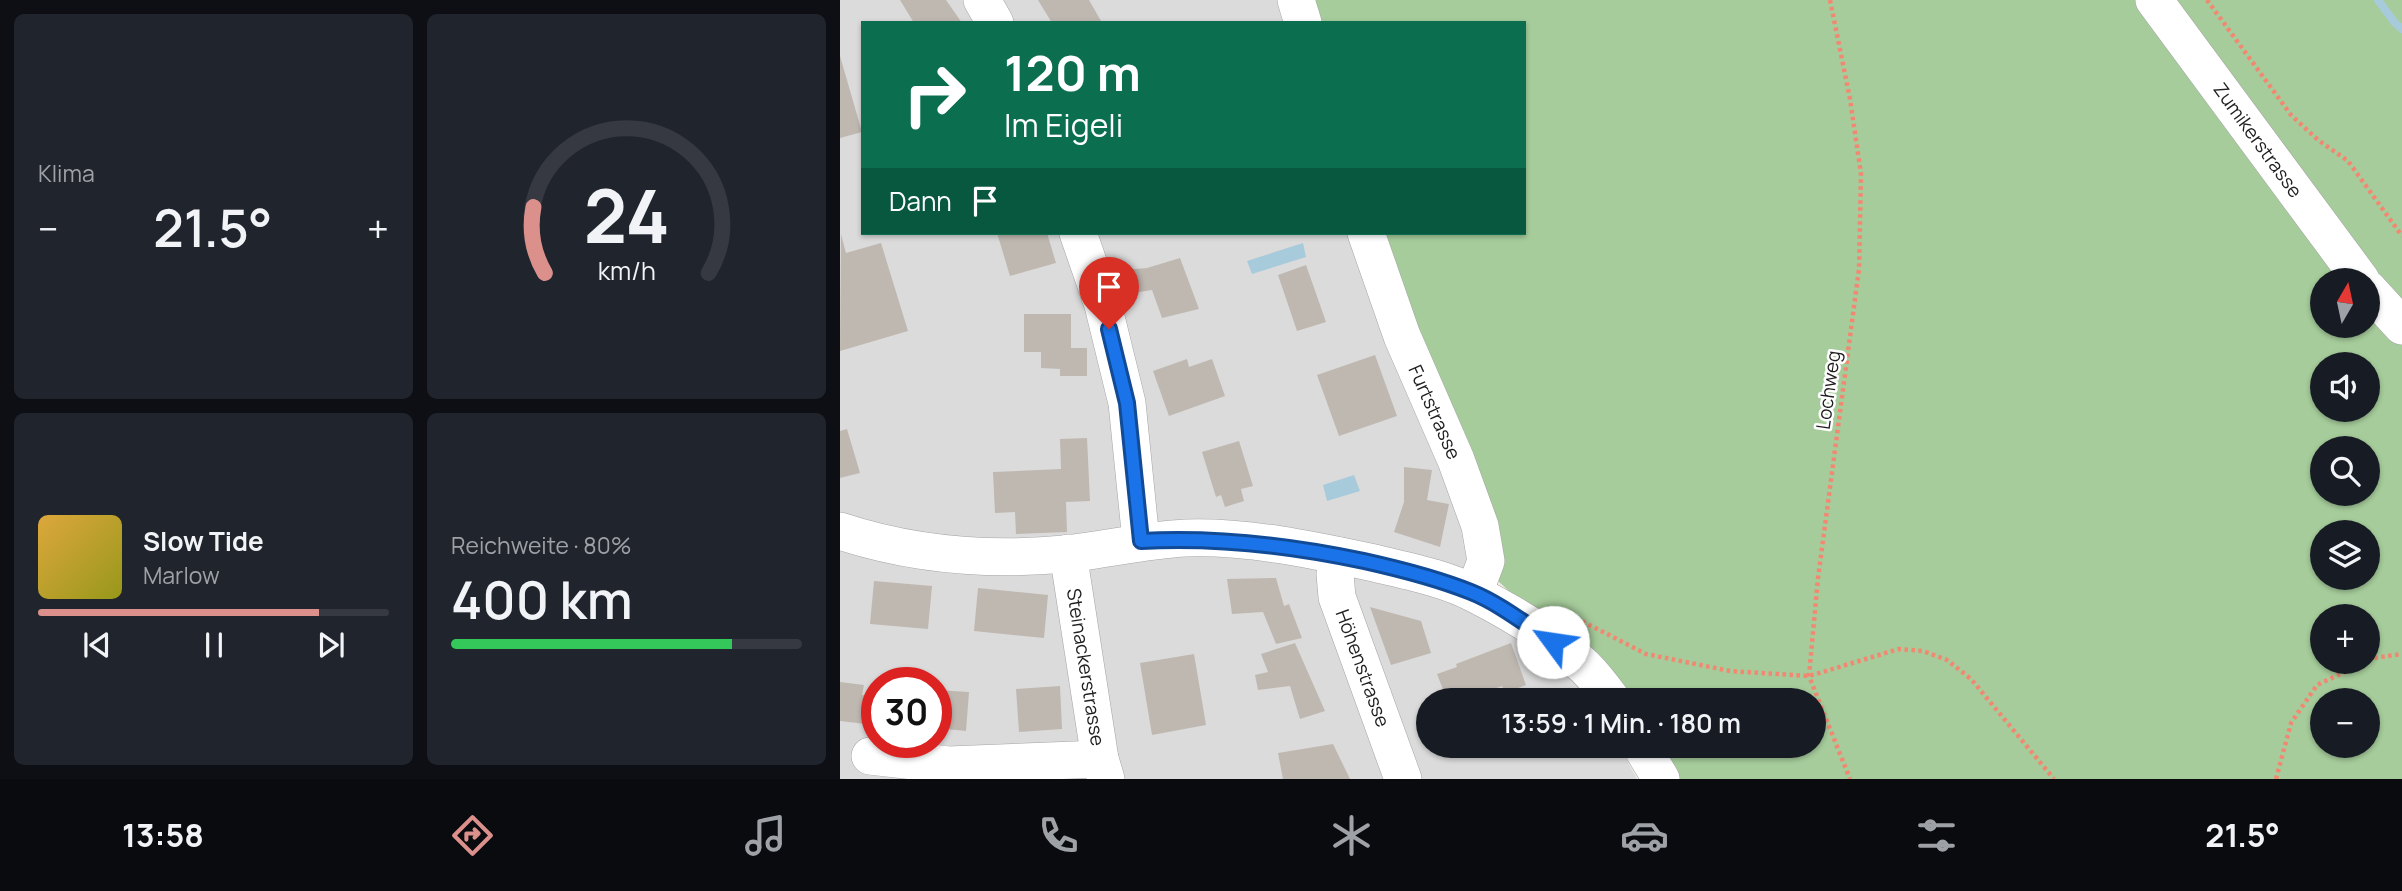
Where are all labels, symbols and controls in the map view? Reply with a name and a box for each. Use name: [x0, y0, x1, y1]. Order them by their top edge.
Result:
text: 120 m: [1004, 39, 1141, 106]
icon: right: [889, 49, 980, 140]
street label: Zumikerstrasse: [2208, 77, 2308, 203]
text: Im Eigeli: [1004, 103, 1123, 147]
text: Klima: [38, 157, 95, 189]
text: 24: [583, 165, 670, 265]
icon: arrive: [966, 182, 1004, 220]
text: Dann: [889, 183, 952, 219]
text: 21.5°: [153, 192, 272, 263]
text: −: [38, 202, 59, 254]
text: +: [367, 202, 389, 254]
text: km/h: [597, 252, 656, 287]
pin: [1079, 257, 1139, 329]
icon: arrive: [1090, 268, 1128, 306]
north arrow: [2310, 268, 2380, 338]
map controls: [2310, 268, 2380, 758]
street label: Lochweg: [1810, 349, 1846, 431]
button: sound: [2310, 352, 2380, 422]
street label: Furtstrasse: [1403, 361, 1467, 463]
button: search: [2310, 436, 2380, 506]
button: layers: [2310, 520, 2380, 590]
text: Slow Tide: [143, 523, 264, 559]
text: Reichweite · 80%: [451, 529, 631, 561]
text: Marlow: [143, 559, 220, 591]
text: 400 km: [451, 564, 633, 635]
street label: Steinackerstrasse: [1061, 586, 1111, 748]
button: +: [2310, 604, 2380, 674]
position arrow: [1516, 605, 1590, 679]
street label: Höhenstrasse: [1330, 606, 1396, 730]
icon: previous: [78, 626, 116, 664]
icon: pause: [195, 626, 233, 664]
icon: next: [312, 626, 350, 664]
speed limit sign: 30: [861, 667, 952, 758]
button: −: [2310, 688, 2380, 758]
text: 13:59 · 1 Min. · 180 m: [1501, 705, 1741, 741]
icon: directions: [448, 811, 497, 860]
icon: music: [741, 811, 790, 860]
icon: phone: [1034, 811, 1083, 860]
icon: climate: [1327, 811, 1376, 860]
icon: car: [1620, 811, 1669, 860]
icon: filters: [1912, 811, 1961, 860]
text: 13:58: [122, 813, 204, 857]
text: 21.5°: [2205, 813, 2280, 857]

